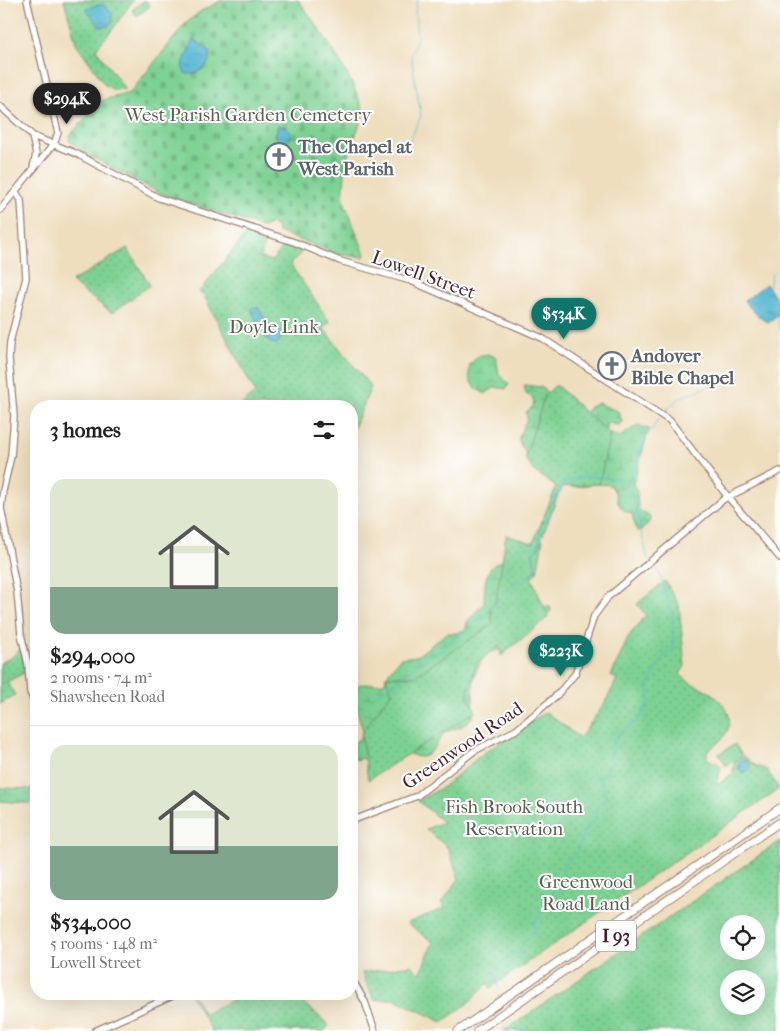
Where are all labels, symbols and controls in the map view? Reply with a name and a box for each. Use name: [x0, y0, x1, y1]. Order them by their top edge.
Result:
pin: $294K: [32, 82, 102, 125]
text: $294K: [44, 89, 90, 108]
park label: West Parish Garden Cemetery: [124, 104, 372, 126]
place label: The Chapel at West Parish: [297, 136, 412, 180]
church icon: The Chapel at West Parish: [264, 142, 294, 172]
street label: Lowell Street: [369, 246, 479, 304]
pin: $534K: [529, 298, 599, 340]
text: $534K: [542, 304, 586, 323]
park label: Doyle Link: [229, 316, 319, 338]
place label: Andover Bible Chapel: [630, 345, 735, 389]
church icon: Andover Bible Chapel: [597, 351, 627, 381]
icon: filters: [310, 416, 338, 444]
text: 3 homes: [50, 418, 121, 442]
icon: home: [149, 512, 239, 602]
pin: $223K: [526, 634, 596, 677]
text: $223K: [539, 641, 583, 660]
text: $294,000: [50, 644, 135, 668]
text: 2 rooms · 74 m²: [50, 668, 152, 687]
text: Shawsheen Road: [50, 687, 165, 706]
street label: Greenwood Road: [398, 697, 528, 794]
icon: home: [149, 777, 239, 867]
park label: Fish Brook South Reservation: [445, 796, 583, 840]
park label: Greenwood Road Land: [539, 871, 634, 915]
text: $534,000: [50, 910, 131, 934]
map controls: [720, 915, 765, 1015]
button: locate: [720, 915, 765, 960]
road number: I 93: [596, 920, 636, 951]
text: 5 rooms · 148 m²: [50, 934, 157, 953]
text: Lowell Street: [50, 953, 141, 972]
button: layers: [720, 970, 765, 1015]

